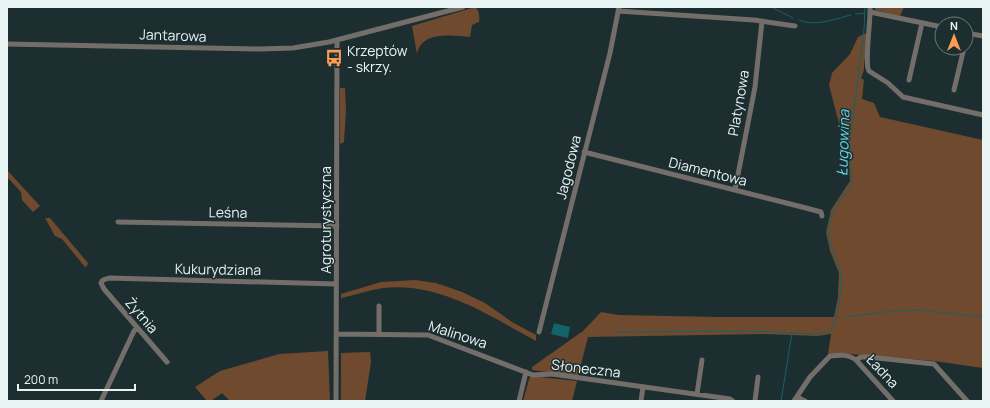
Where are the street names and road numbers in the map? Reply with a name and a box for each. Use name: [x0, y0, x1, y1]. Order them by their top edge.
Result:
street label: Jantarowa: [139, 24, 207, 46]
street label: Platynowa: [723, 69, 753, 137]
street label: Jagodowa: [551, 133, 585, 201]
street label: Diamentowa: [667, 152, 749, 190]
street label: Agroturystyczna: [316, 166, 335, 274]
street label: Leśna: [208, 202, 248, 222]
street label: Kukurydziana: [175, 259, 261, 279]
street label: Żytnia: [121, 293, 163, 337]
street label: Malinowa: [426, 316, 490, 352]
street label: Ładna: [863, 350, 903, 392]
street label: Słoneczna: [550, 354, 622, 382]

